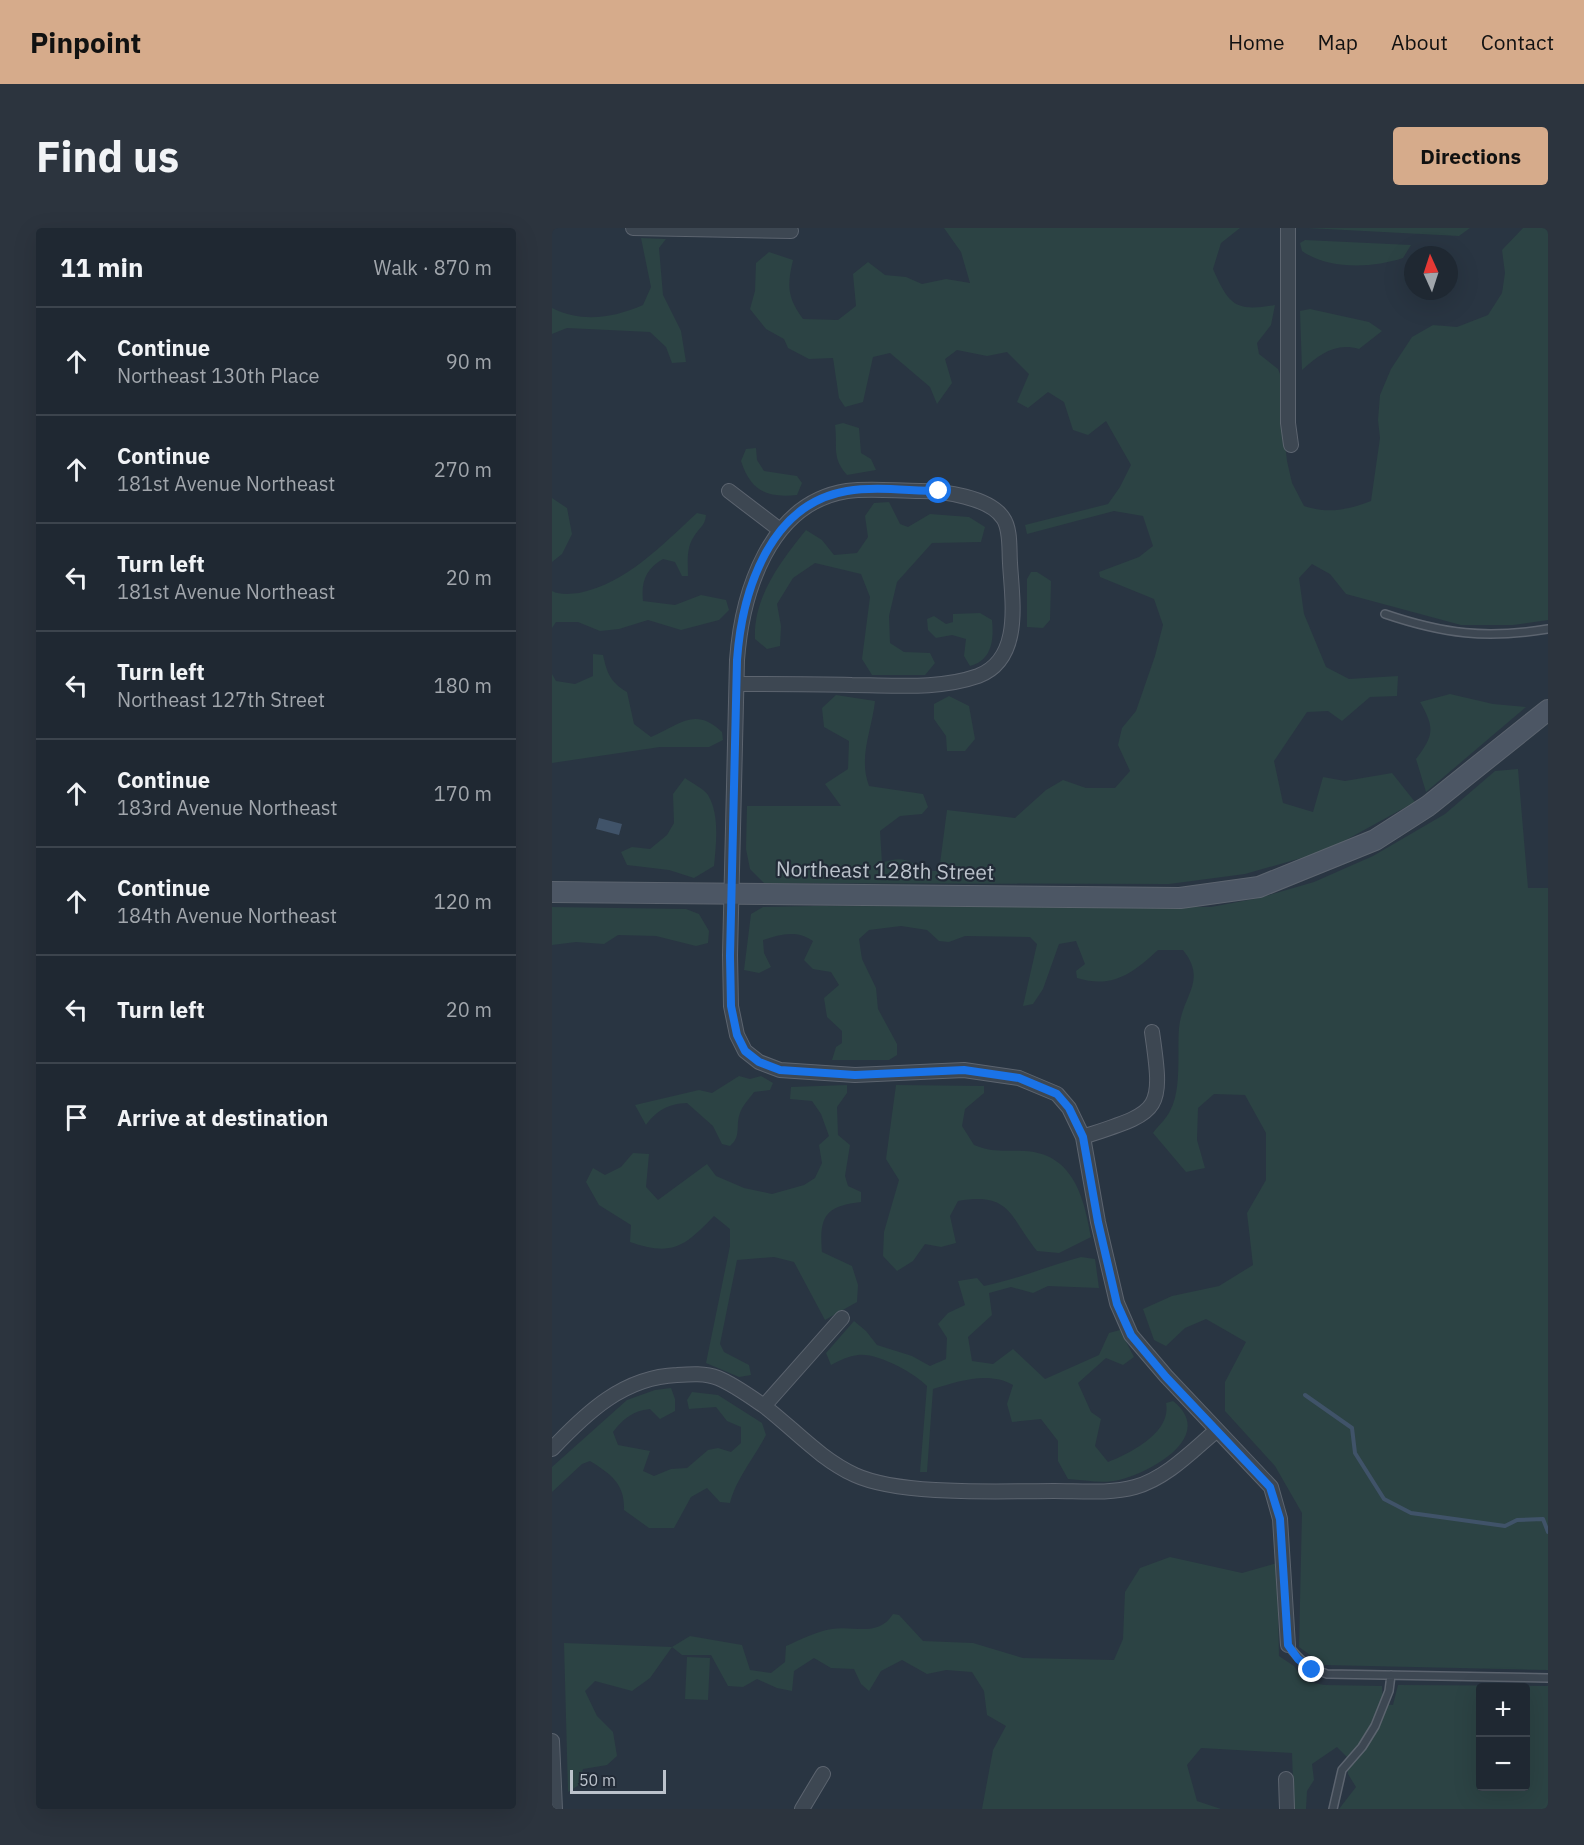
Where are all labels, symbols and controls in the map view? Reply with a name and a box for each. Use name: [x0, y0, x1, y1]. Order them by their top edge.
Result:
text: Pinpoint: [30, 24, 141, 61]
text: Home: [1228, 28, 1285, 56]
text: Map: [1318, 28, 1358, 56]
text: About: [1391, 28, 1448, 56]
text: Contact: [1481, 28, 1554, 56]
button: Directions: [1393, 127, 1548, 185]
text: Find us: [36, 129, 179, 184]
north arrow: [1404, 246, 1458, 300]
text: 11 min: [60, 250, 144, 284]
text: Walk · 870 m: [374, 254, 492, 281]
text: Continue: [117, 333, 210, 362]
icon: ahead: [60, 345, 93, 378]
text: 90 m: [446, 348, 492, 375]
text: Northeast 130th Place: [117, 362, 319, 389]
text: Continue: [117, 441, 210, 470]
icon: ahead: [60, 453, 93, 486]
text: 270 m: [434, 456, 492, 483]
text: 181st Avenue Northeast: [117, 470, 335, 497]
route start: [925, 477, 951, 503]
text: Turn left: [117, 549, 205, 578]
icon: left: [60, 561, 93, 594]
text: 20 m: [446, 564, 492, 591]
text: 181st Avenue Northeast: [117, 578, 335, 605]
text: Turn left: [117, 657, 205, 686]
icon: left: [60, 669, 93, 702]
text: 180 m: [434, 672, 492, 699]
text: Northeast 127th Street: [117, 686, 325, 713]
text: Continue: [117, 765, 210, 794]
icon: ahead: [60, 777, 93, 810]
text: 170 m: [434, 780, 492, 807]
text: 183rd Avenue Northeast: [117, 794, 337, 821]
street label: Northeast 128th Street: [776, 854, 994, 886]
text: Continue: [117, 873, 210, 902]
icon: ahead: [60, 885, 93, 918]
text: 120 m: [434, 888, 492, 915]
text: 184th Avenue Northeast: [117, 902, 337, 929]
icon: left: [60, 993, 93, 1026]
text: Turn left: [117, 995, 205, 1024]
text: 20 m: [446, 996, 492, 1023]
icon: arrive: [60, 1101, 93, 1134]
text: Arrive at destination: [117, 1103, 328, 1132]
route end: [1298, 1656, 1324, 1682]
map controls: [1476, 1683, 1530, 1791]
button: +: [1476, 1683, 1530, 1737]
button: −: [1476, 1737, 1530, 1791]
scale bar: [570, 1767, 666, 1794]
text: 50 m: [579, 1770, 616, 1790]

